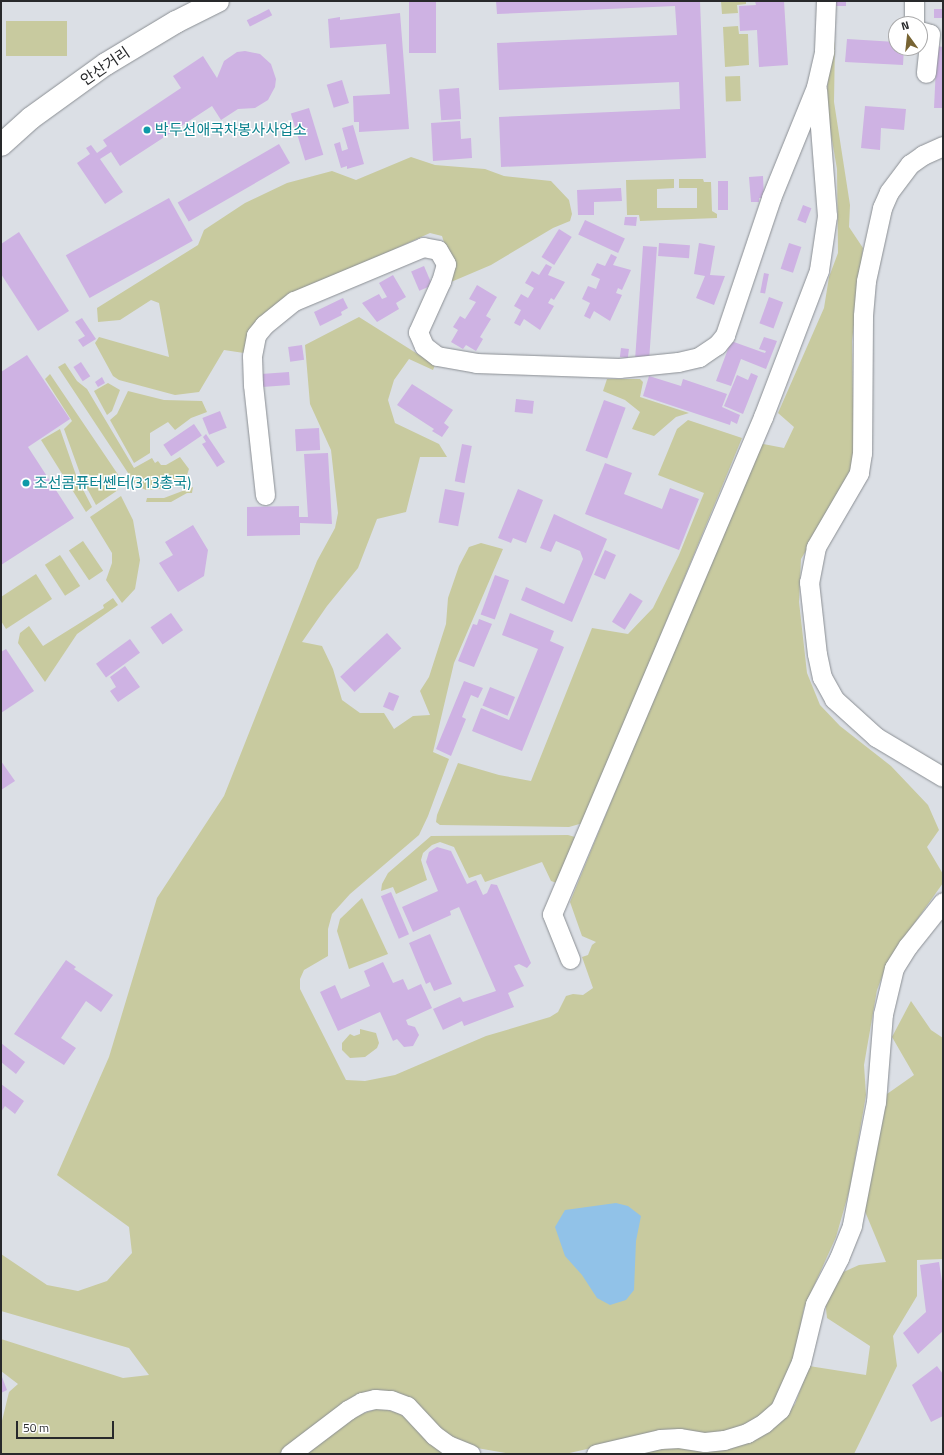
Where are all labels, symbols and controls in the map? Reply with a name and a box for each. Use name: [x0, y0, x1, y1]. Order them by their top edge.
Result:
north arrow: [888, 16, 928, 56]
text: N: [899, 17, 911, 34]
street label: 안산거리: [77, 43, 133, 89]
place label: 박두선애국차봉사사업소: [155, 121, 307, 139]
marker: 박두선애국차봉사사업소: [142, 125, 152, 135]
place label: 조선콤퓨터쎈터(313총국): [34, 474, 191, 492]
marker: 조선콤퓨터쎈터(313총국): [21, 478, 31, 488]
scale bar: [18, 1413, 116, 1439]
text: 50 m: [23, 1418, 49, 1437]

